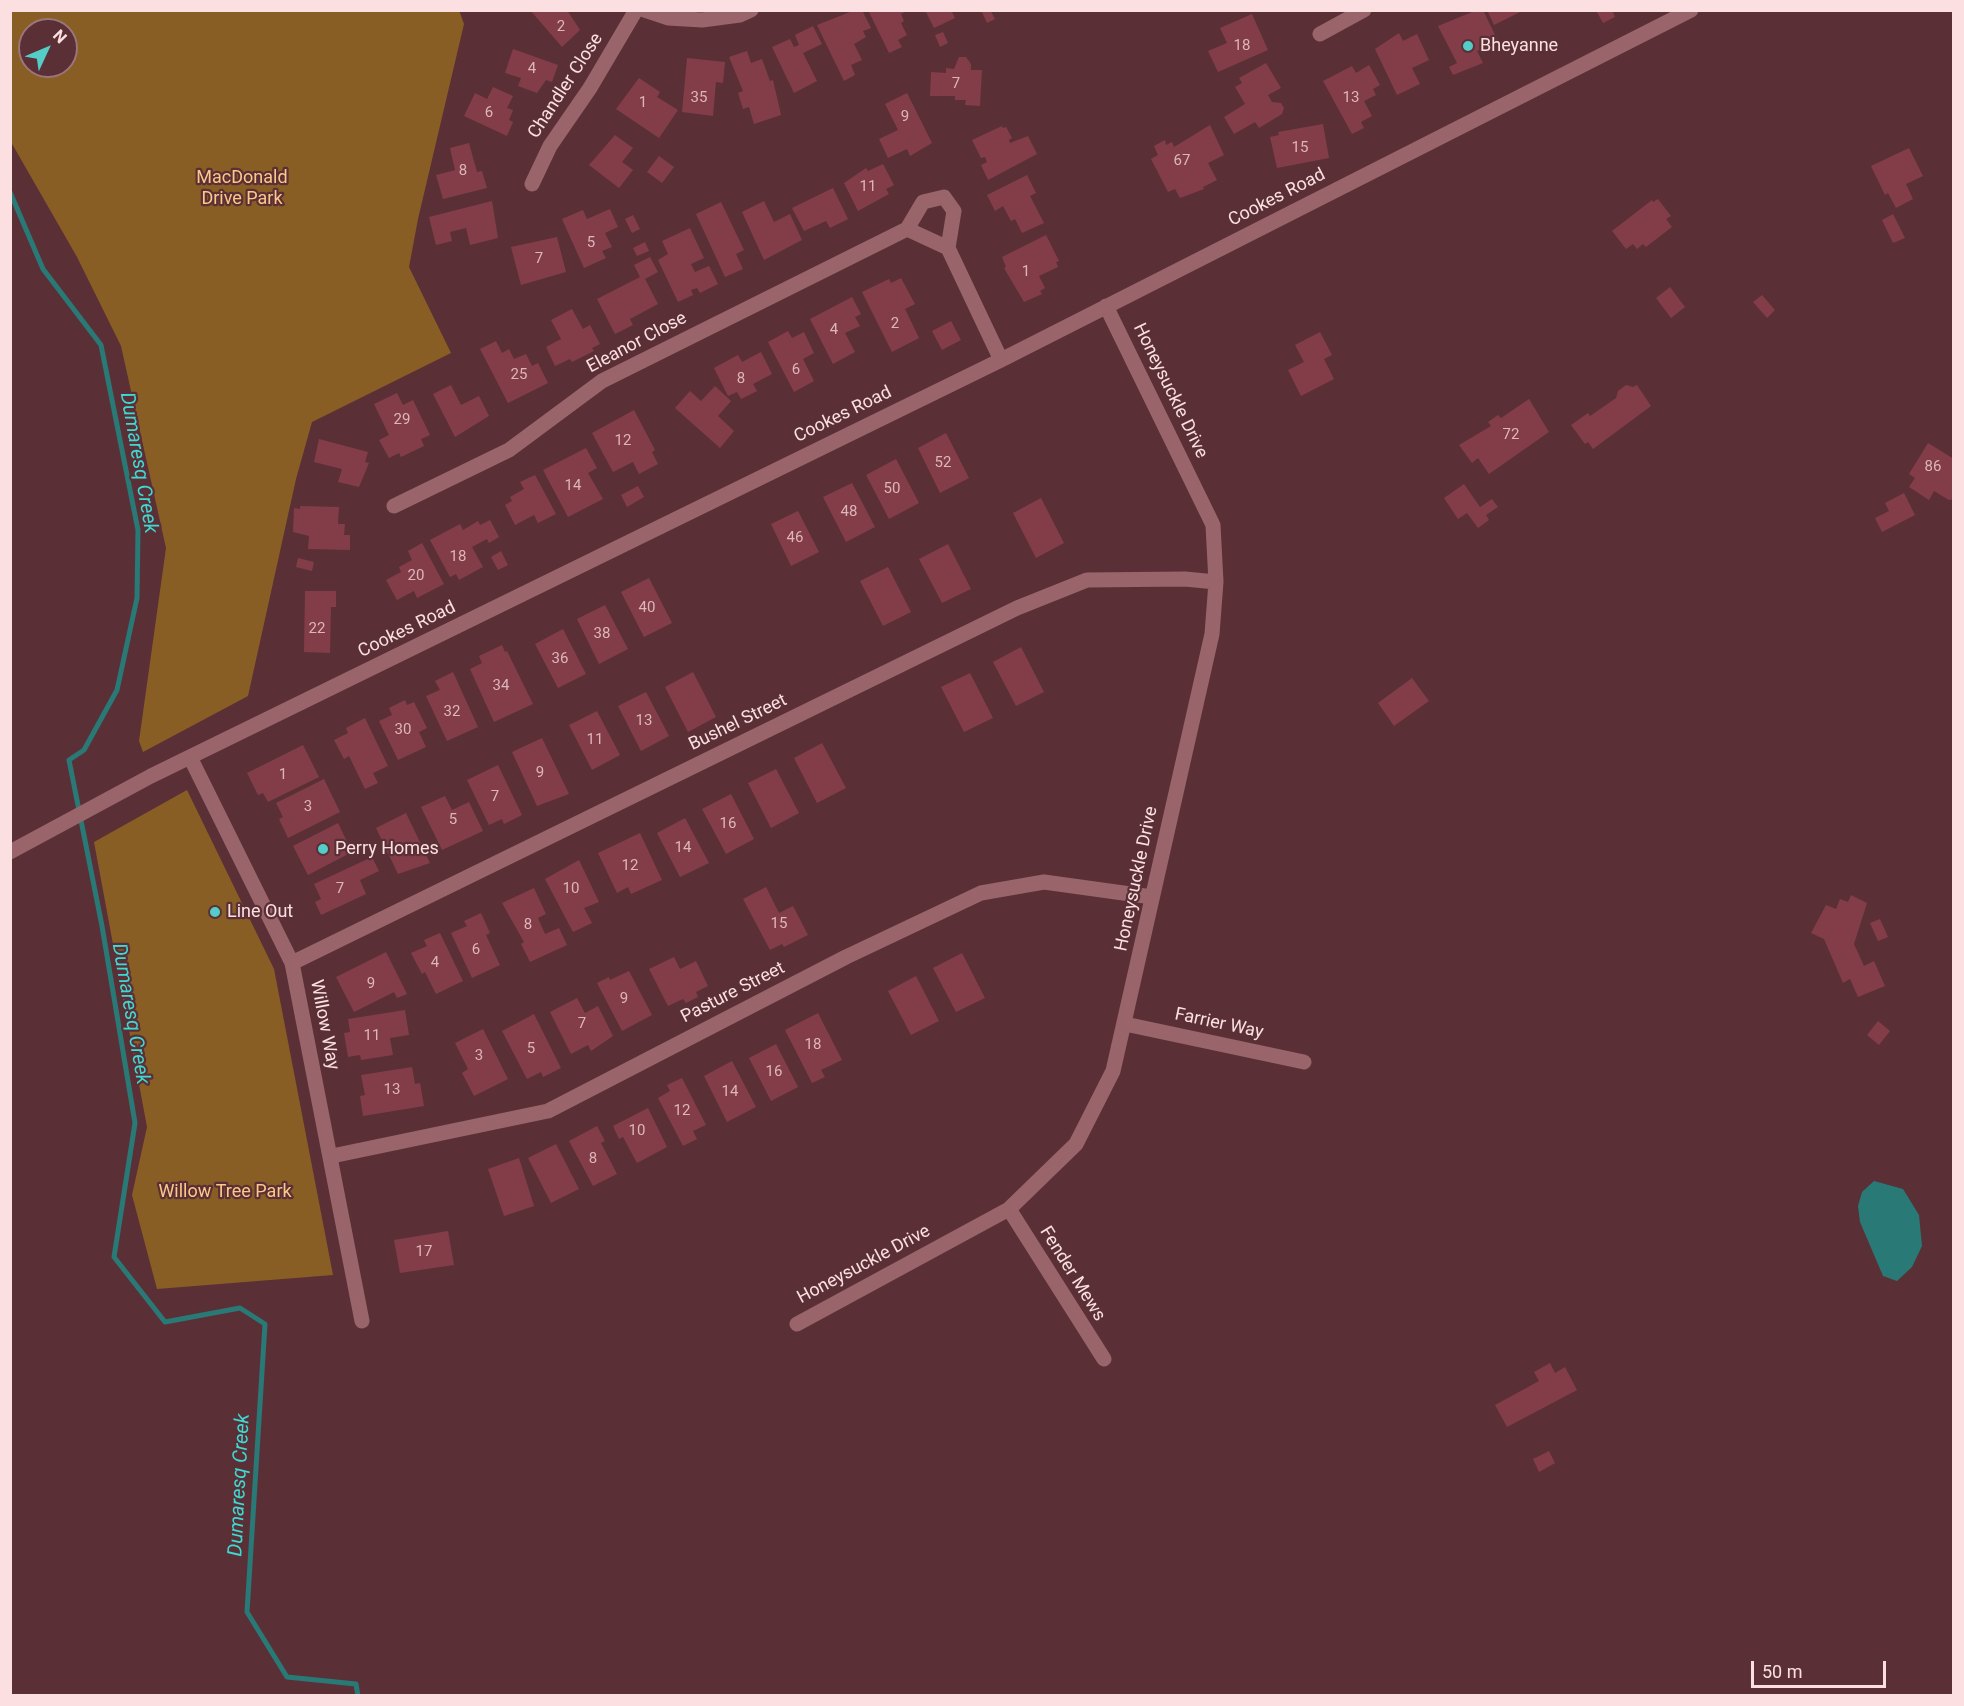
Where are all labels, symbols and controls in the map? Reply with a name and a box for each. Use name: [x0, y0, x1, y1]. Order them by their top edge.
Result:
north arrow: [18, 18, 78, 78]
house number: 2: [557, 18, 565, 36]
text: N: [49, 26, 71, 47]
street label: Chandler Close: [524, 29, 608, 143]
place label: Bheyanne: [1480, 35, 1558, 57]
house number: 18: [1234, 37, 1250, 55]
marker: Bheyanne: [1461, 39, 1475, 53]
house number: 4: [528, 60, 536, 78]
house number: 7: [952, 75, 960, 93]
house number: 35: [691, 89, 707, 107]
house number: 13: [1343, 89, 1359, 107]
house number: 1: [639, 94, 647, 112]
house number: 6: [485, 104, 493, 122]
house number: 9: [901, 108, 909, 126]
house number: 15: [1292, 139, 1308, 157]
house number: 67: [1174, 152, 1190, 170]
house number: 8: [459, 162, 467, 180]
street label: Cookes Road: [1225, 164, 1329, 232]
park label: MacDonald Drive Park: [196, 167, 288, 210]
house number: 11: [860, 178, 876, 196]
house number: 5: [587, 234, 595, 252]
house number: 7: [535, 250, 543, 268]
house number: 1: [1022, 263, 1030, 281]
street label: Eleanor Close: [583, 308, 691, 378]
house number: 2: [891, 315, 899, 333]
street label: Honeysuckle Drive: [1128, 320, 1212, 462]
house number: 4: [830, 321, 838, 339]
house number: 6: [792, 361, 800, 379]
house number: 25: [511, 366, 527, 384]
house number: 8: [737, 370, 745, 388]
street label: Cookes Road: [791, 382, 895, 448]
water label: Dumaresq Creek: [114, 390, 162, 536]
house number: 29: [394, 411, 410, 429]
house number: 72: [1503, 426, 1519, 444]
house number: 12: [615, 432, 631, 450]
house number: 52: [935, 454, 951, 472]
house number: 86: [1925, 458, 1941, 476]
house number: 14: [565, 477, 581, 495]
house number: 50: [884, 480, 900, 498]
house number: 48: [841, 503, 857, 521]
house number: 46: [787, 529, 803, 547]
house number: 18: [450, 548, 466, 566]
house number: 20: [408, 567, 424, 585]
street label: Cookes Road: [355, 597, 459, 663]
house number: 40: [639, 599, 655, 617]
house number: 22: [309, 620, 325, 638]
house number: 38: [594, 625, 610, 643]
house number: 36: [552, 650, 568, 668]
house number: 34: [493, 677, 509, 695]
street label: Bushel Street: [686, 690, 790, 756]
house number: 32: [444, 703, 460, 721]
house number: 13: [636, 712, 652, 730]
house number: 30: [395, 721, 411, 739]
house number: 11: [587, 731, 603, 749]
house number: 9: [536, 764, 544, 782]
house number: 1: [279, 766, 287, 784]
house number: 7: [491, 788, 499, 806]
house number: 3: [304, 798, 312, 816]
street label: Honeysuckle Drive: [1111, 805, 1163, 953]
house number: 5: [449, 811, 457, 829]
house number: 16: [720, 815, 736, 833]
place label: Perry Homes: [335, 838, 439, 860]
house number: 14: [675, 839, 691, 857]
marker: Perry Homes: [316, 842, 330, 856]
house number: 12: [622, 857, 638, 875]
house number: 7: [336, 880, 344, 898]
house number: 10: [563, 880, 579, 898]
place label: Line Out: [227, 901, 293, 923]
marker: Line Out: [208, 905, 222, 919]
house number: 15: [771, 915, 787, 933]
house number: 8: [524, 916, 532, 934]
water label: Dumaresq Creek: [106, 941, 154, 1087]
house number: 6: [472, 941, 480, 959]
house number: 4: [431, 954, 439, 972]
street label: Pasture Street: [677, 958, 789, 1028]
house number: 9: [367, 975, 375, 993]
street label: Willow Way: [305, 978, 343, 1072]
house number: 9: [620, 990, 628, 1008]
street label: Farrier Way: [1173, 1004, 1265, 1044]
house number: 7: [578, 1015, 586, 1033]
house number: 11: [364, 1027, 380, 1045]
house number: 18: [805, 1036, 821, 1054]
house number: 5: [527, 1040, 535, 1058]
house number: 3: [475, 1047, 483, 1065]
house number: 16: [766, 1063, 782, 1081]
house number: 13: [384, 1081, 400, 1099]
house number: 14: [722, 1083, 738, 1101]
house number: 12: [674, 1102, 690, 1120]
house number: 10: [629, 1122, 645, 1140]
house number: 8: [589, 1150, 597, 1168]
park label: Willow Tree Park: [158, 1181, 292, 1203]
street label: Honeysuckle Drive: [794, 1221, 934, 1309]
street label: Fender Mews: [1034, 1223, 1110, 1325]
house number: 17: [416, 1243, 432, 1261]
water label: Dumaresq Creek: [224, 1413, 256, 1557]
scale bar: [1754, 1649, 1889, 1687]
text: 50 m: [1762, 1661, 1802, 1682]

